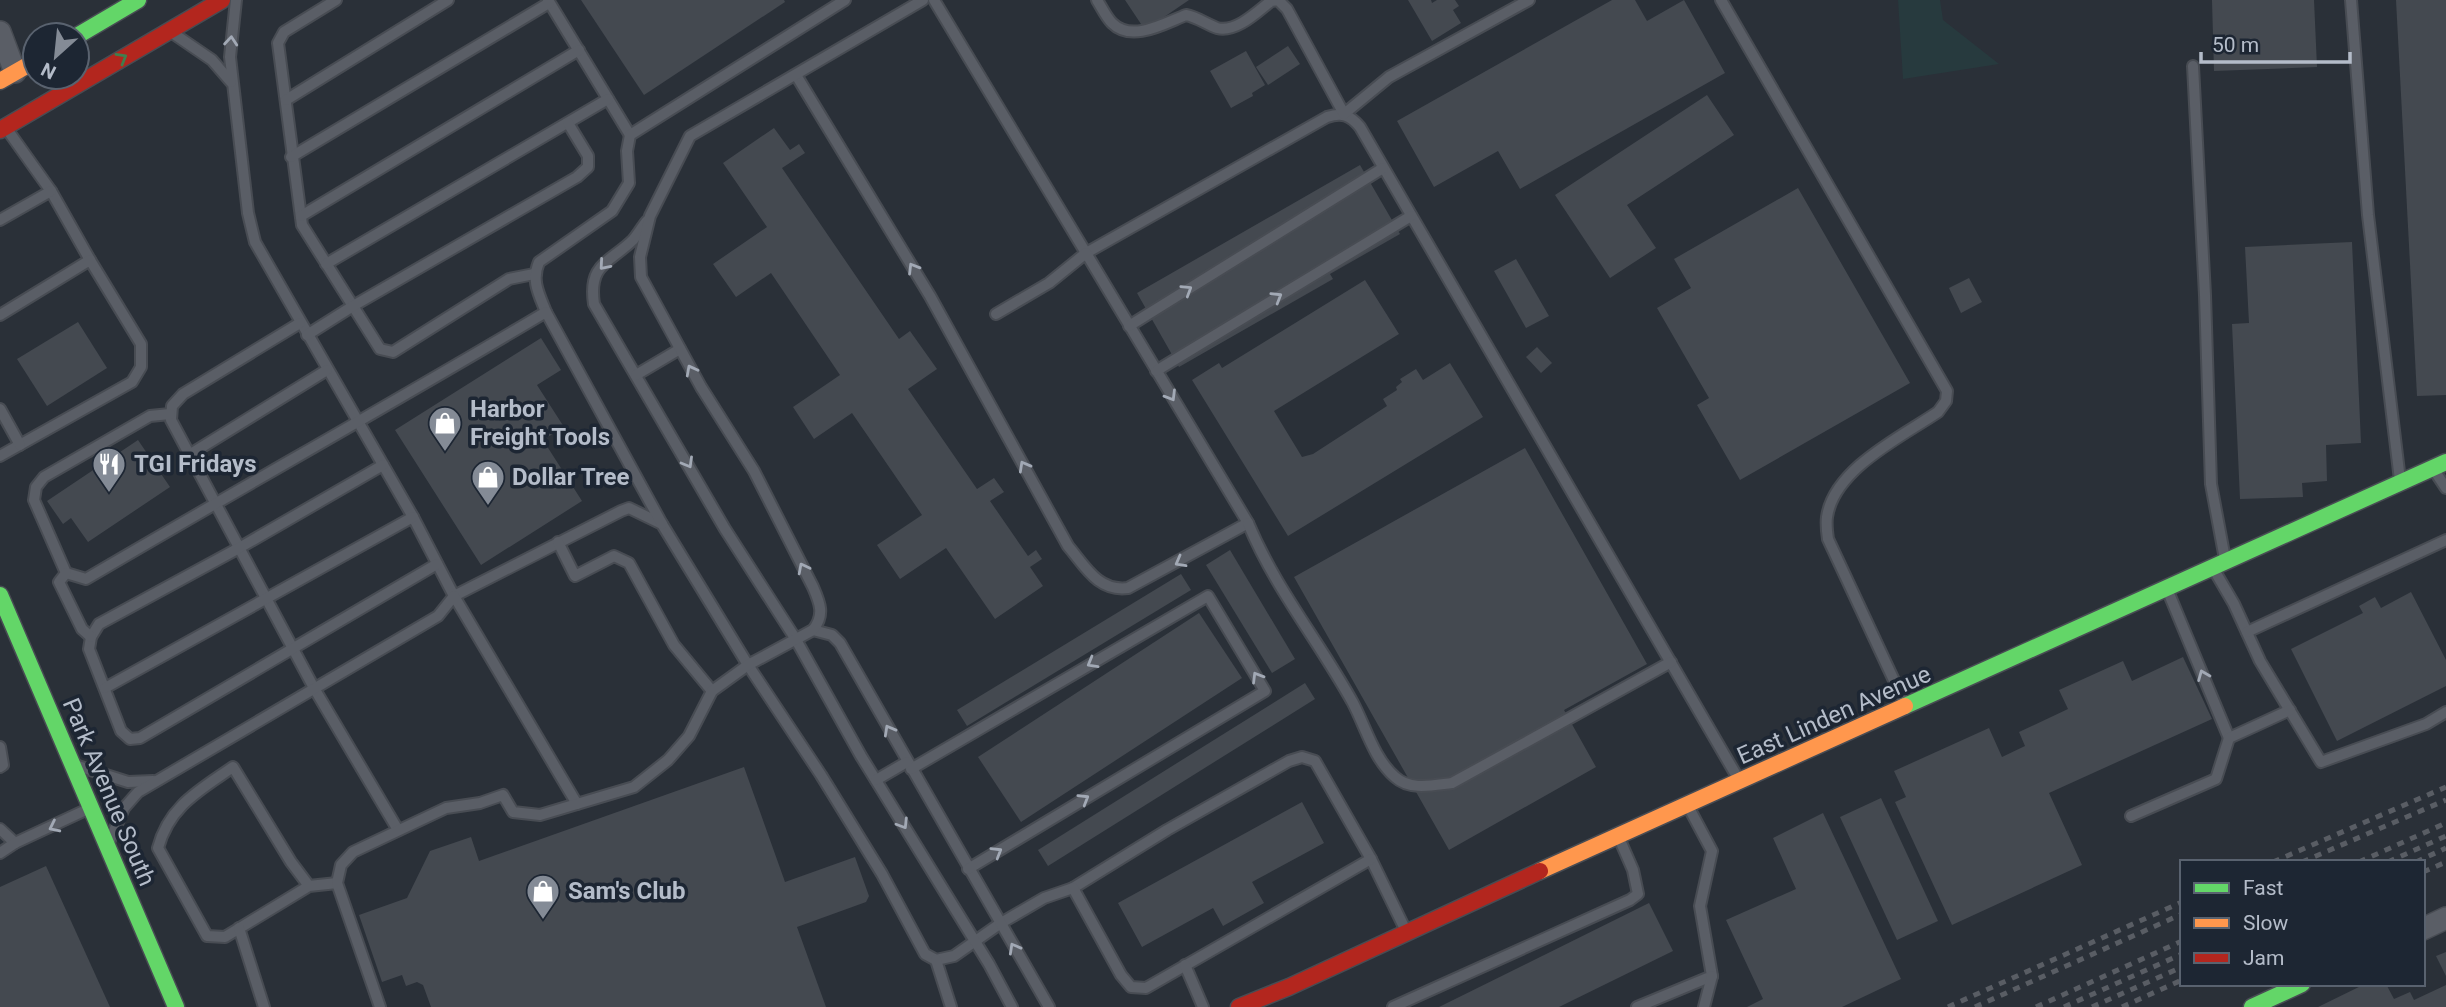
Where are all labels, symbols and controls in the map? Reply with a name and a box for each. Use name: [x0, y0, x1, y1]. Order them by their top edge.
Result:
north arrow: [21, 21, 91, 91]
scale bar: [2201, 21, 2350, 65]
text: 50 m: [2212, 33, 2259, 57]
one-way arrow: [223, 35, 238, 46]
one-way arrow: [115, 53, 128, 66]
text: N: [37, 57, 60, 84]
one-way arrow: [600, 257, 612, 270]
one-way arrow: [908, 263, 921, 276]
one-way arrow: [1180, 286, 1193, 299]
one-way arrow: [1269, 293, 1282, 306]
one-way arrow: [686, 364, 699, 377]
one-way arrow: [1162, 389, 1175, 402]
place label: Harbor Freight Tools: [470, 395, 610, 451]
shop icon: Harbor Freight Tools: [426, 404, 464, 453]
restaurant icon: TGI Fridays: [90, 445, 128, 494]
place label: TGI Fridays: [134, 450, 256, 478]
one-way arrow: [679, 456, 692, 469]
shop icon: Dollar Tree: [469, 458, 507, 507]
one-way arrow: [1019, 461, 1032, 474]
place label: Dollar Tree: [512, 463, 629, 491]
one-way arrow: [1174, 554, 1187, 567]
one-way arrow: [798, 562, 812, 575]
one-way arrow: [1087, 655, 1100, 668]
street label: East Linden Avenue: [1733, 660, 1935, 770]
one-way arrow: [2197, 669, 2211, 682]
one-way arrow: [1252, 671, 1265, 684]
street label: Park Avenue South: [57, 694, 161, 890]
one-way arrow: [884, 724, 897, 737]
one-way arrow: [1077, 795, 1090, 808]
one-way arrow: [894, 817, 907, 830]
one-way arrow: [49, 818, 61, 832]
one-way arrow: [990, 847, 1003, 860]
legend: [2180, 860, 2425, 986]
shop icon: Sam's Club: [524, 872, 562, 921]
text: Fast: [2243, 876, 2284, 900]
place label: Sam's Club: [568, 877, 686, 905]
text: Slow: [2243, 911, 2289, 935]
one-way arrow: [1009, 943, 1022, 955]
text: Jam: [2243, 946, 2284, 970]

